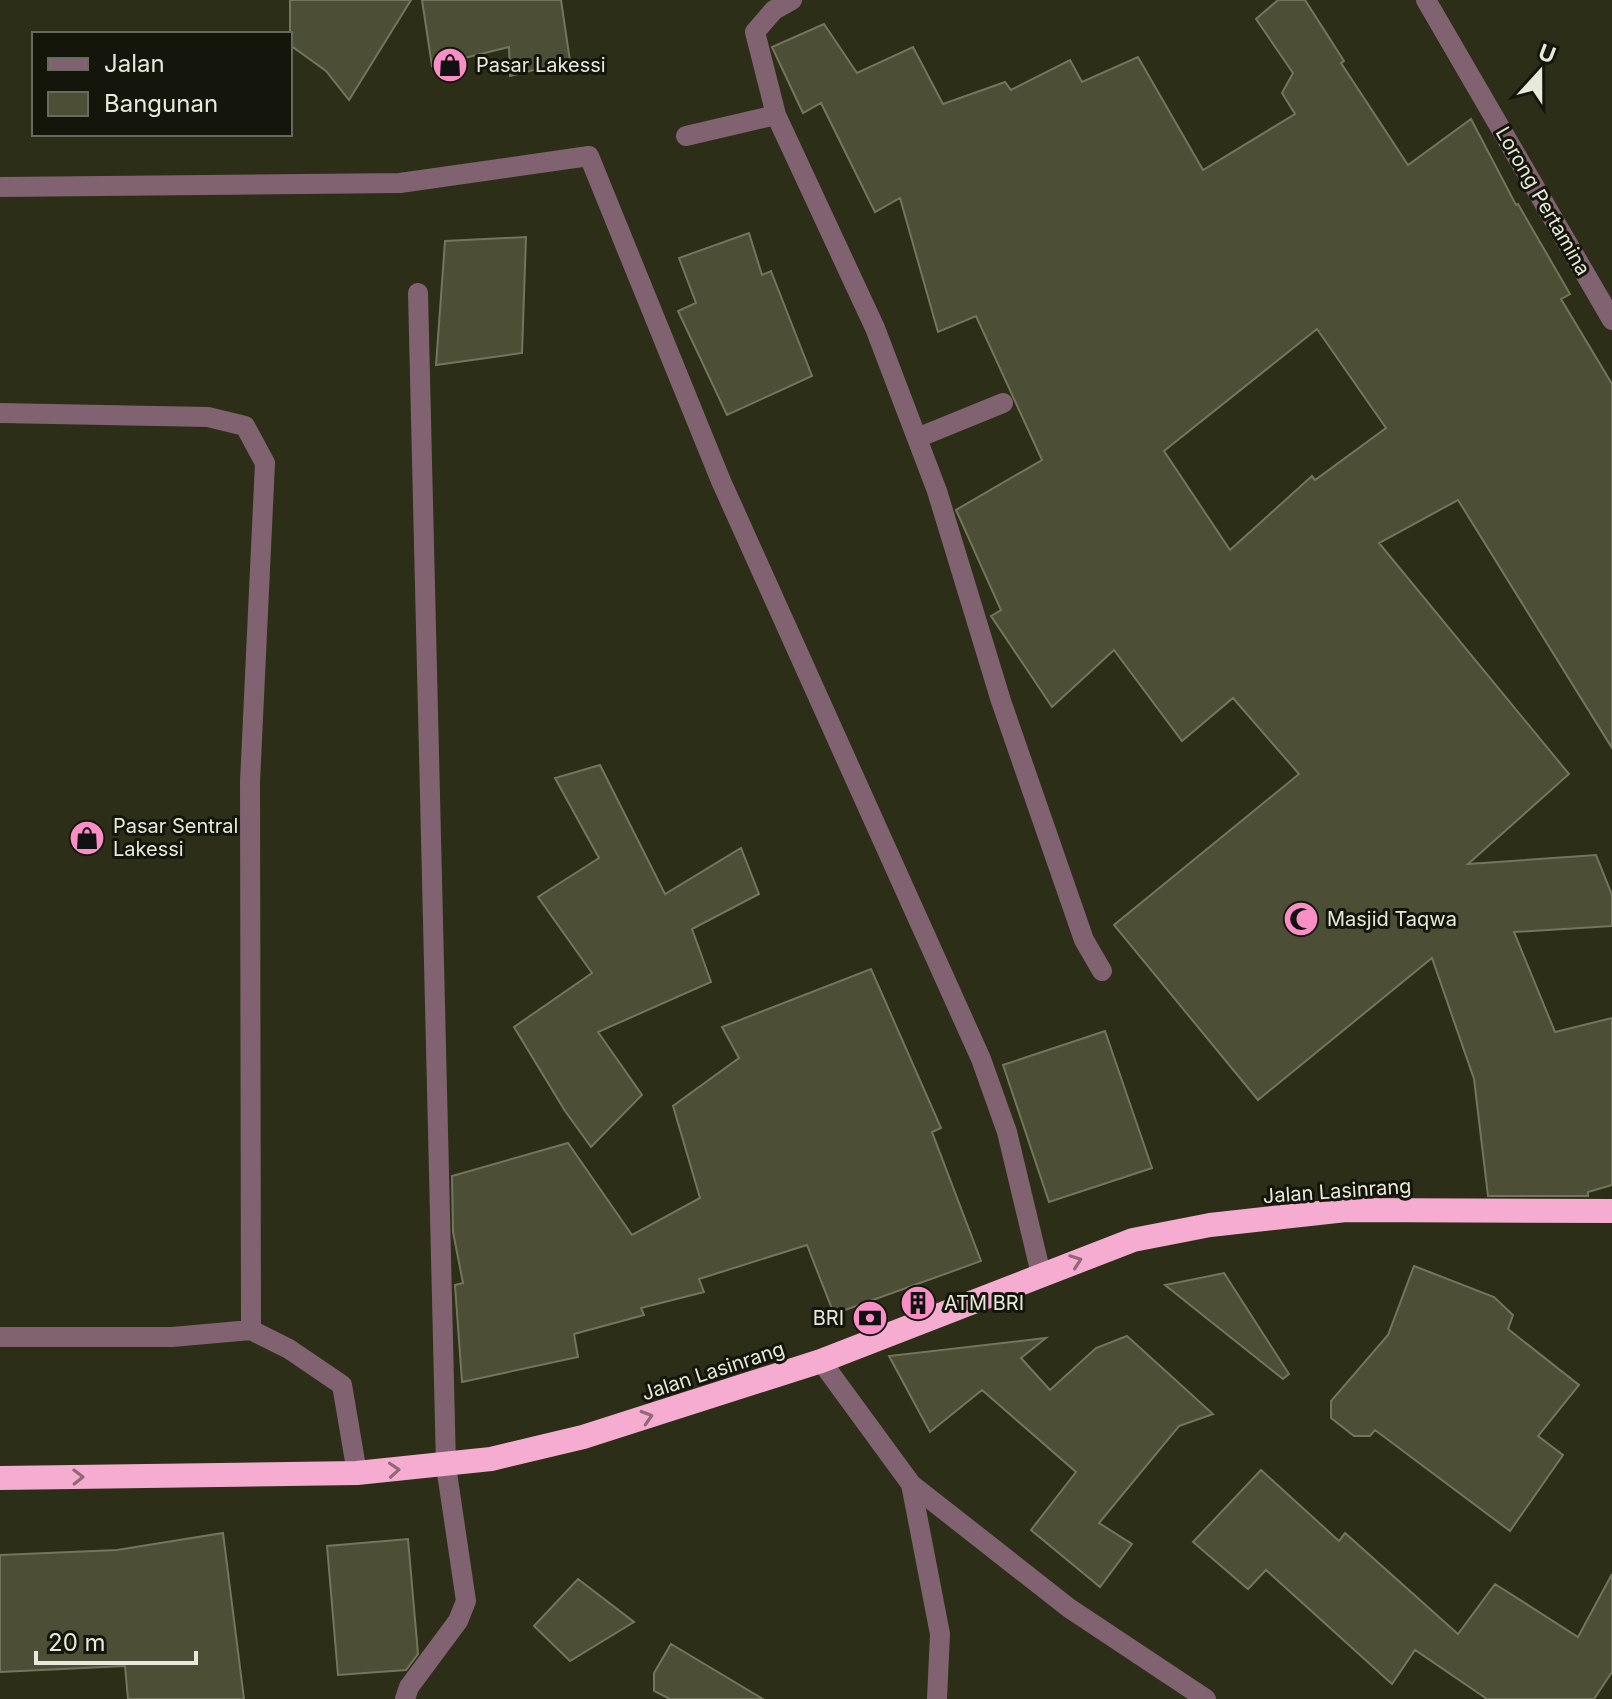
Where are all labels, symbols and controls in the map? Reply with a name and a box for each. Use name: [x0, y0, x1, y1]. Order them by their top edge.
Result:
legend: [32, 32, 292, 136]
north arrow: [1500, 32, 1580, 112]
text: U: [1535, 38, 1559, 68]
shop icon: Pasar Lakessi: [431, 46, 469, 84]
text: Jalan: [104, 49, 165, 78]
place label: Pasar Lakessi: [476, 53, 606, 77]
text: Bangunan: [104, 89, 218, 118]
street label: Lorong Pertamina: [1491, 122, 1595, 280]
place label: Pasar Sentral Lakessi: [113, 814, 238, 861]
shop icon: Pasar Sentral Lakessi: [68, 819, 106, 857]
mosque icon: Masjid Taqwa: [1282, 900, 1320, 938]
place label: Masjid Taqwa: [1327, 907, 1457, 931]
street label: Jalan Lasinrang: [1262, 1174, 1412, 1208]
one-way arrow: [1068, 1254, 1082, 1271]
building icon: ATM BRI: [899, 1284, 937, 1322]
place label: ATM BRI: [944, 1291, 1024, 1315]
bank icon: BRI: [851, 1299, 889, 1337]
place label: BRI: [813, 1306, 844, 1330]
street label: Jalan Lasinrang: [639, 1337, 787, 1405]
one-way arrow: [640, 1410, 654, 1426]
one-way arrow: [388, 1462, 401, 1479]
one-way arrow: [72, 1468, 85, 1486]
scale bar: [36, 1615, 196, 1665]
text: 20 m: [48, 1628, 106, 1657]

